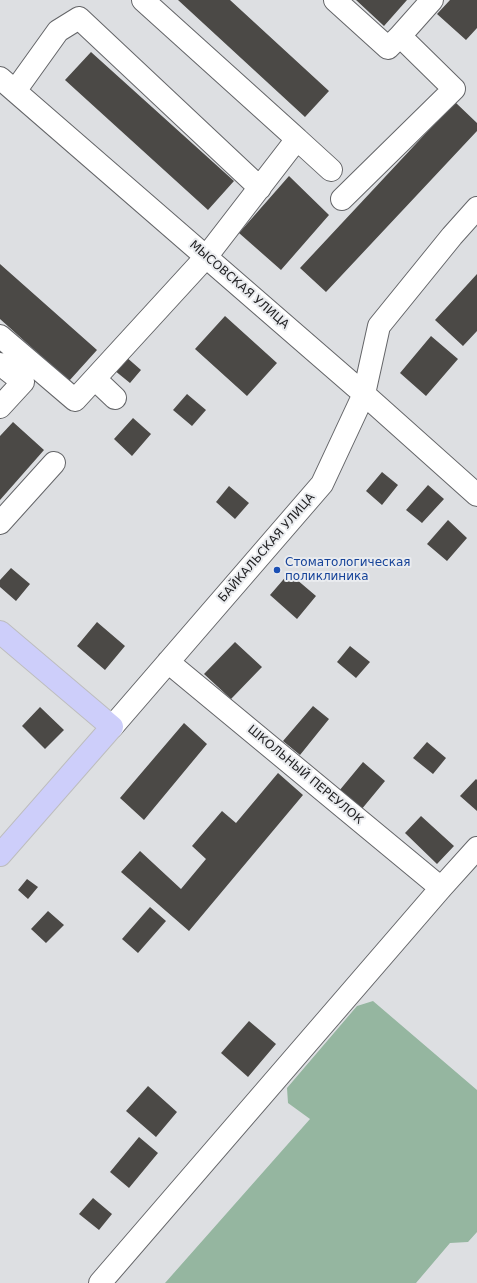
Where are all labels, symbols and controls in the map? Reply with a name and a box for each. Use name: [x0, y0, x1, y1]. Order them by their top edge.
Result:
street label: МЫСОВСКАЯ УЛИЦА: [186, 238, 292, 332]
street label: БАЙКАЛЬСКАЯ УЛИЦА: [216, 491, 318, 605]
place label: Стоматологическая поликлиника: [285, 556, 410, 584]
marker: Стоматологическая поликлиника: [272, 565, 282, 575]
street label: ШКОЛЬНЫЙ ПЕРЕУЛОК: [244, 723, 366, 827]

